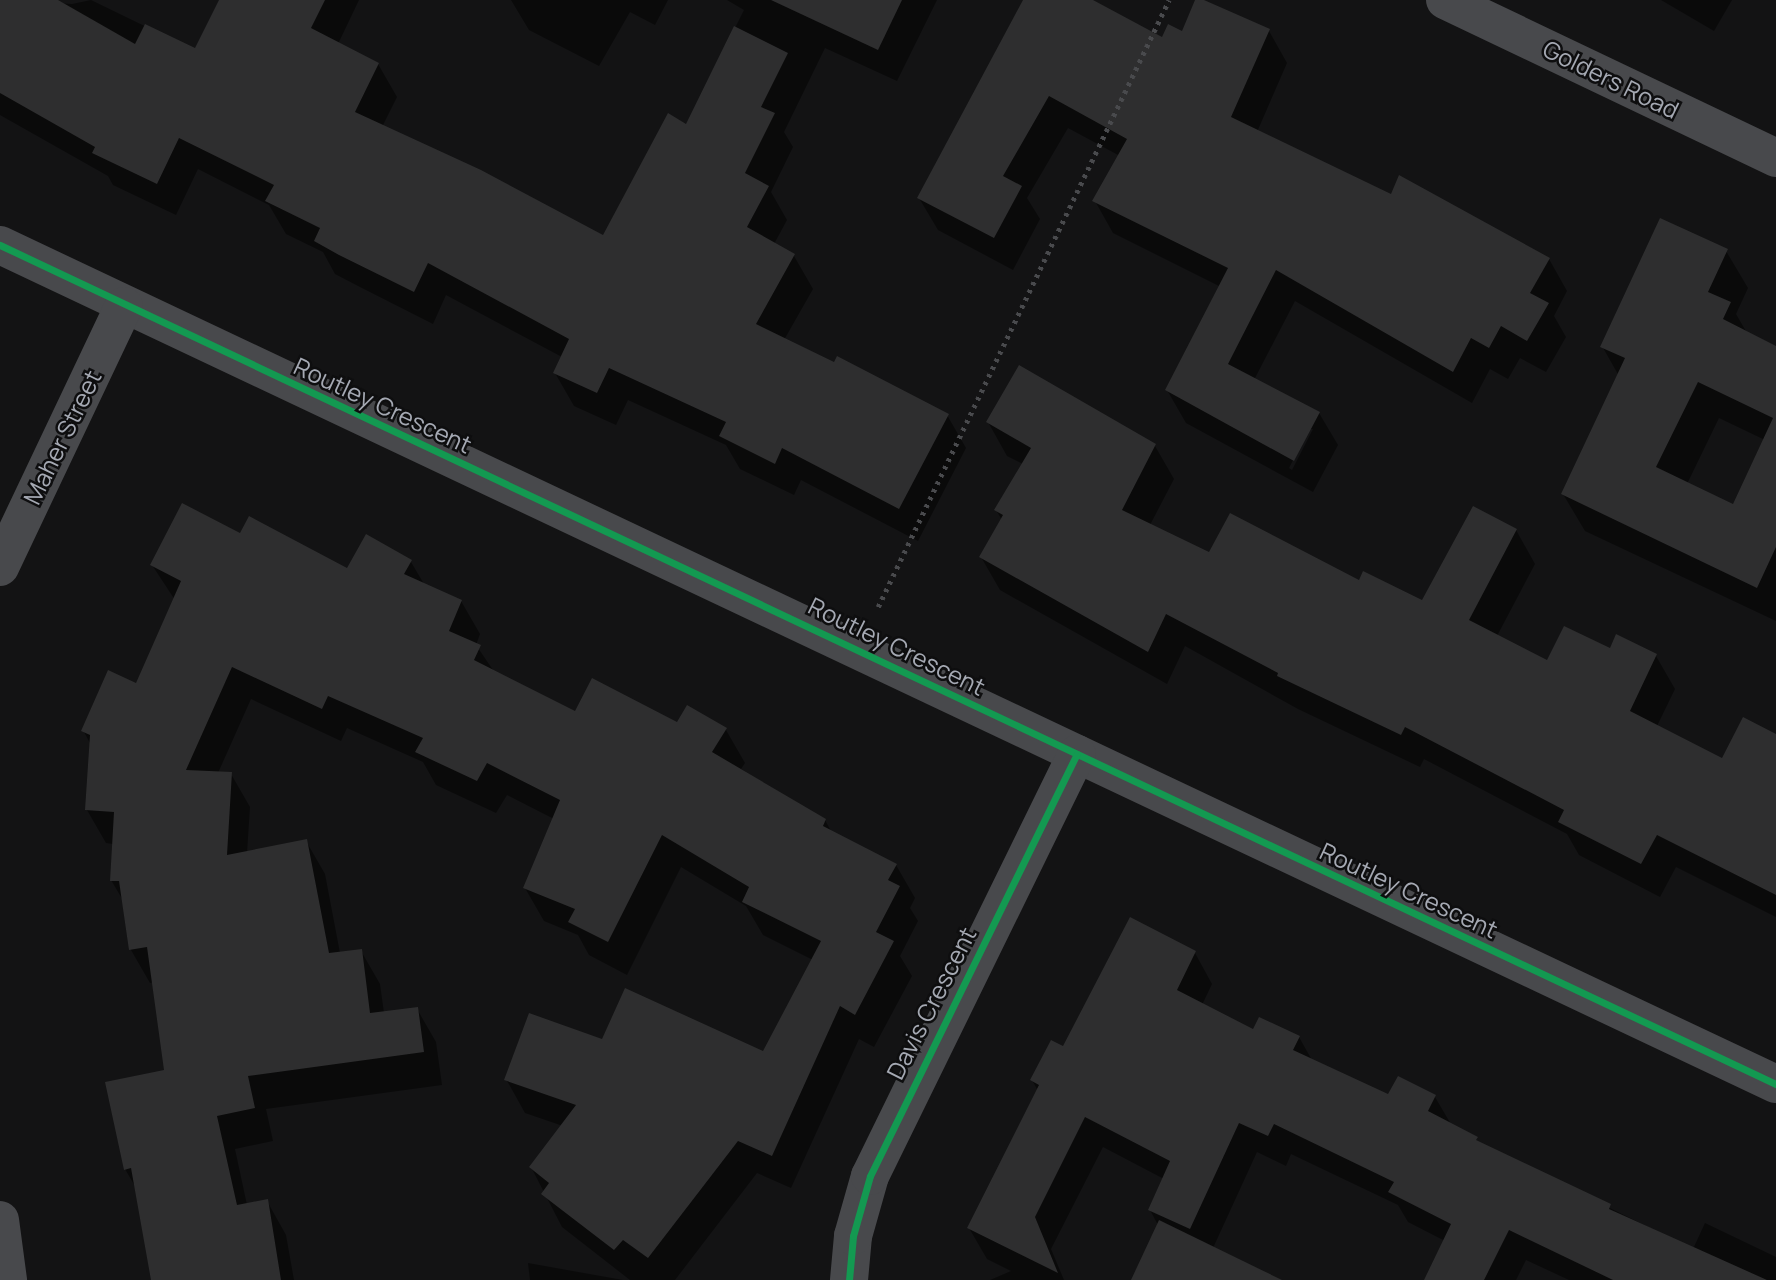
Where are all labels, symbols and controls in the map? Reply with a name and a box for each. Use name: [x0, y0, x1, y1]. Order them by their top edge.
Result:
street label: Golders Road: [1538, 34, 1684, 124]
street label: Routley Crescent: [290, 351, 476, 459]
street label: Maher Street: [17, 365, 107, 509]
street label: Routley Crescent: [804, 591, 990, 701]
street label: Routley Crescent: [1316, 836, 1502, 944]
street label: Davis Crescent: [880, 922, 982, 1084]

